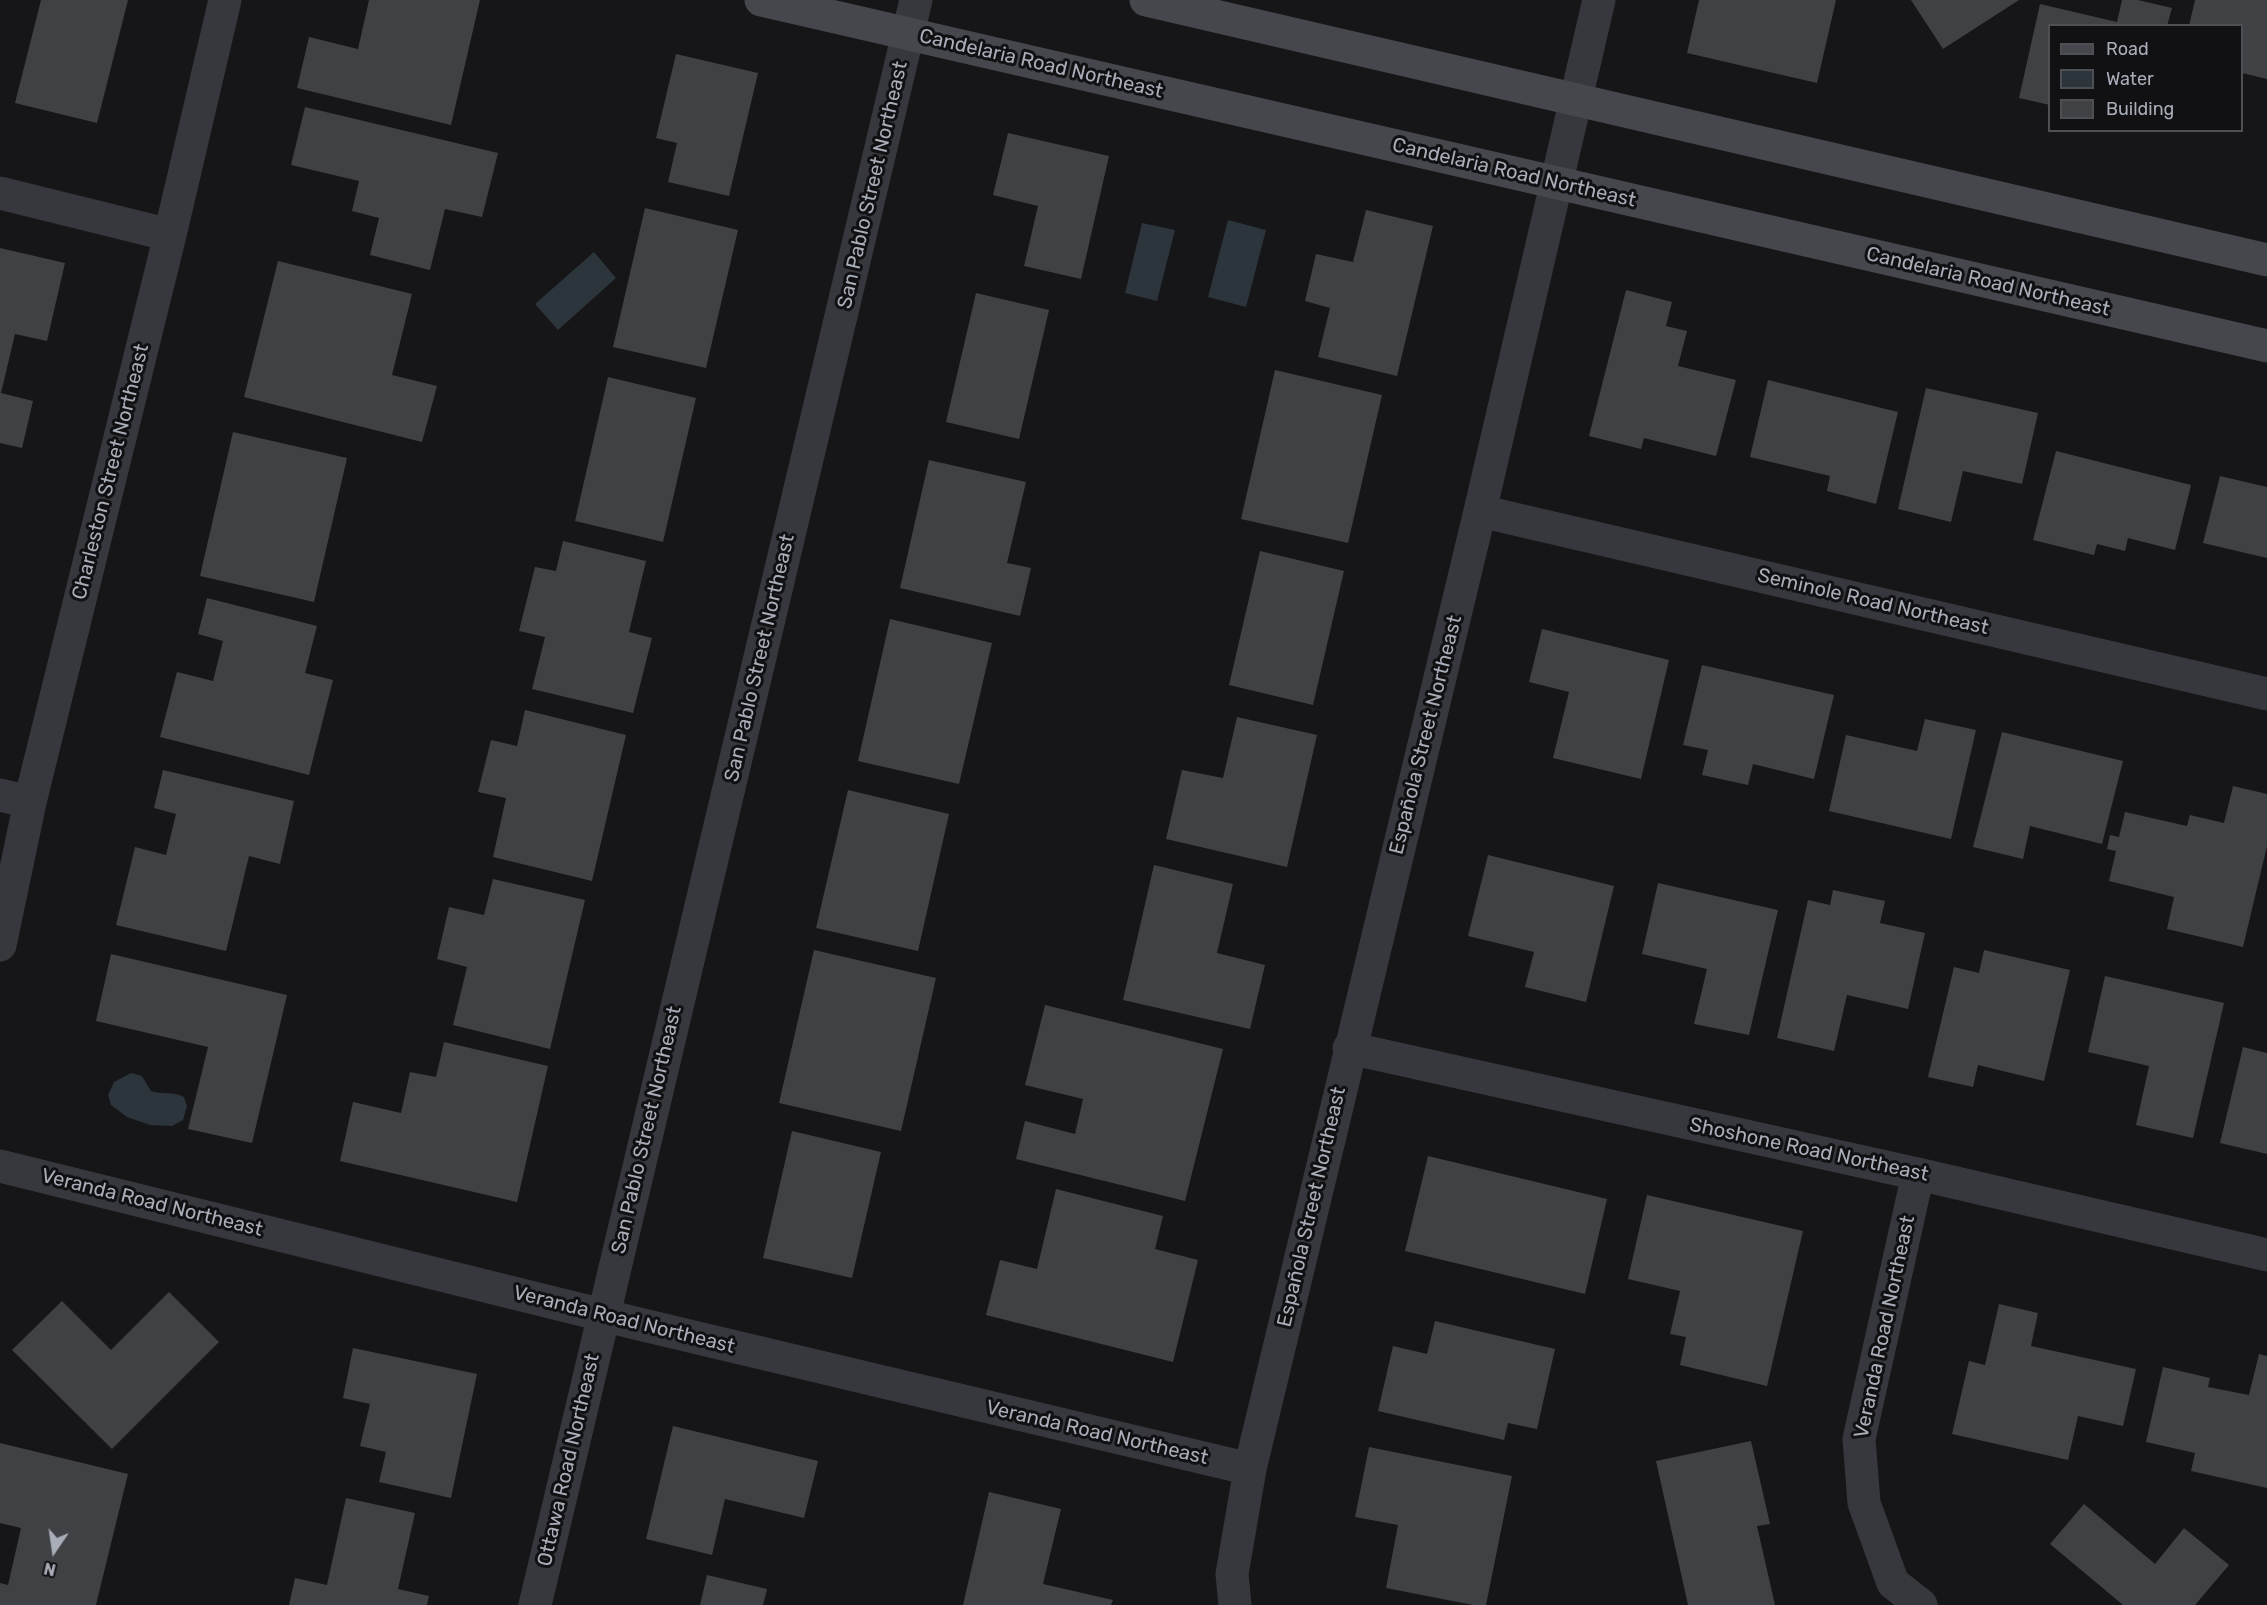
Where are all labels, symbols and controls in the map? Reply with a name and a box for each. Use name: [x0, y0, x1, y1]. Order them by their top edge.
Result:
street label: Candelaria Road Northeast: [917, 24, 1165, 104]
legend: [2048, 24, 2243, 132]
text: Road: [2106, 38, 2149, 60]
street label: San Pablo Street Northeast: [833, 59, 913, 311]
text: Water: [2106, 68, 2154, 90]
text: Building: [2106, 98, 2174, 120]
street label: Candelaria Road Northeast: [1390, 133, 1638, 213]
street label: Candelaria Road Northeast: [1864, 242, 2112, 322]
street label: Charleston Street Northeast: [68, 342, 154, 602]
street label: San Pablo Street Northeast: [720, 532, 800, 784]
street label: Seminole Road Northeast: [1755, 564, 1991, 640]
street label: Española Street Northeast: [1385, 613, 1467, 857]
street label: San Pablo Street Northeast: [607, 1004, 687, 1256]
street label: Española Street Northeast: [1273, 1085, 1351, 1329]
street label: Shoshone Road Northeast: [1687, 1113, 1931, 1187]
street label: Veranda Road Northeast: [39, 1164, 265, 1242]
street label: Veranda Road Northeast: [1850, 1213, 1920, 1441]
street label: Veranda Road Northeast: [511, 1281, 737, 1359]
street label: Ottawa Road Northeast: [533, 1351, 605, 1569]
street label: Veranda Road Northeast: [984, 1396, 1210, 1470]
north arrow: [24, 1521, 84, 1581]
text: N: [42, 1558, 58, 1580]

